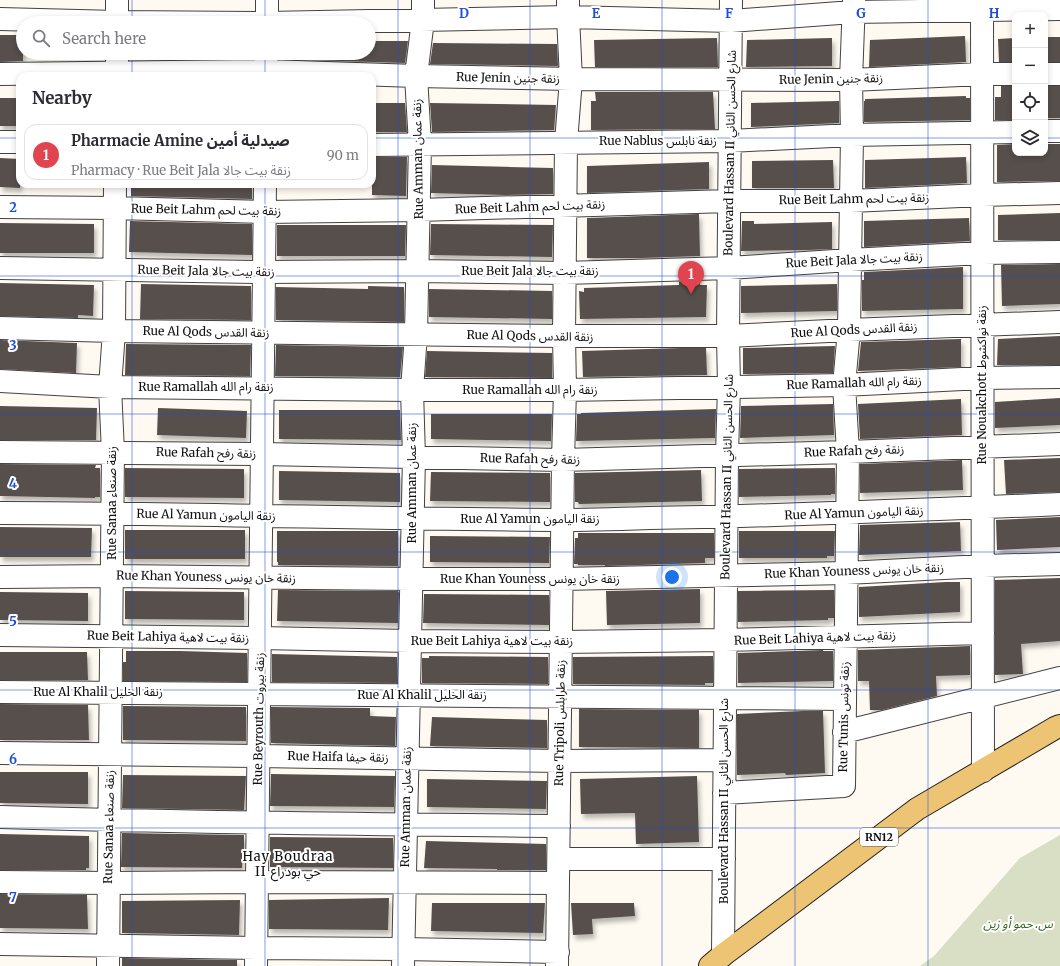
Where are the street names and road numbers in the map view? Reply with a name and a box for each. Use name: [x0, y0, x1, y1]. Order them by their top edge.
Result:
street label: Boulevard Hassan II شارع الحسن الثاني: [720, 50, 742, 256]
street label: Rue Jenin زنقة جنين: [456, 69, 560, 86]
street label: Rue Jenin زنقة جنين: [779, 70, 883, 87]
street label: Rue Amman زنقة عمان: [409, 98, 426, 220]
street label: Rue Nablus زنقة نابلس: [599, 133, 717, 148]
street label: Rue Beit Lahm زنقة بيت لحم: [779, 190, 929, 209]
street label: Rue Beit Lahm زنقة بيت لحم: [454, 196, 606, 219]
street label: Rue Beit Lahm زنقة بيت لحم: [131, 201, 281, 220]
street label: Rue Beit Jala زنقة بيت جالا: [785, 248, 923, 271]
street label: Rue Beit Jala زنقة بيت جالا: [137, 262, 275, 279]
street label: Rue Beit Jala زنقة بيت جالا: [461, 263, 599, 278]
street label: Rue Nouakchott زنقة نواكشوط: [974, 305, 989, 465]
street label: Rue Al Qods زنقة القدس: [790, 319, 918, 340]
street label: Rue Al Qods زنقة القدس: [142, 323, 270, 340]
street label: Rue Al Qods زنقة القدس: [466, 327, 594, 344]
street label: Rue Ramallah زنقة رام الله: [786, 373, 922, 394]
street label: Boulevard Hassan II شارع الحسن الثاني: [717, 374, 739, 580]
street label: Rue Ramallah زنقة رام الله: [138, 379, 274, 396]
street label: Rue Ramallah زنقة رام الله: [462, 382, 598, 399]
street label: Rue Amman زنقة عمان: [404, 423, 419, 543]
street label: Rue Rafah زنقة رفح: [804, 441, 905, 462]
street label: Rue Rafah زنقة رفح: [156, 444, 256, 463]
street label: Rue Sanaa زنقة صنعاء: [104, 446, 119, 560]
street label: Rue Rafah زنقة رفح: [480, 450, 580, 469]
street label: Rue Al Yamun زنقة اليامون: [784, 503, 924, 522]
street label: Rue Al Yamun زنقة اليامون: [136, 506, 276, 523]
street label: Rue Al Yamun زنقة اليامون: [460, 511, 600, 526]
street label: Rue Khan Youness زنقة خان يونس: [764, 560, 944, 581]
street label: Rue Khan Youness زنقة خان يونس: [116, 567, 296, 586]
street label: Rue Khan Youness زنقة خان يونس: [440, 571, 620, 586]
street label: Rue Beit Lahiya زنقة بيت لاهية: [734, 627, 896, 648]
street label: Rue Beit Lahiya زنقة بيت لاهية: [87, 628, 249, 645]
street label: Rue Beit Lahiya زنقة بيت لاهية: [411, 633, 573, 648]
street label: Rue Beyrouth زنقة بيروت: [250, 652, 267, 786]
street label: Rue Tripoli زنقة طرابلس: [551, 660, 568, 786]
street label: Rue Tunis زنقة تونس: [835, 661, 852, 773]
street label: Rue Al Khalil زنقة الخليل: [33, 684, 163, 699]
street label: Rue Al Khalil زنقة الخليل: [357, 687, 487, 702]
street label: Boulevard Hassan II شارع الحسن الثاني: [716, 698, 734, 904]
street label: Rue Amman زنقة عمان: [397, 746, 414, 868]
street label: Rue Haifa زنقة حيفا: [287, 748, 389, 765]
street label: Rue Sanaa زنقة صنعاء: [100, 770, 117, 884]
road number: RN12: [860, 828, 898, 846]

